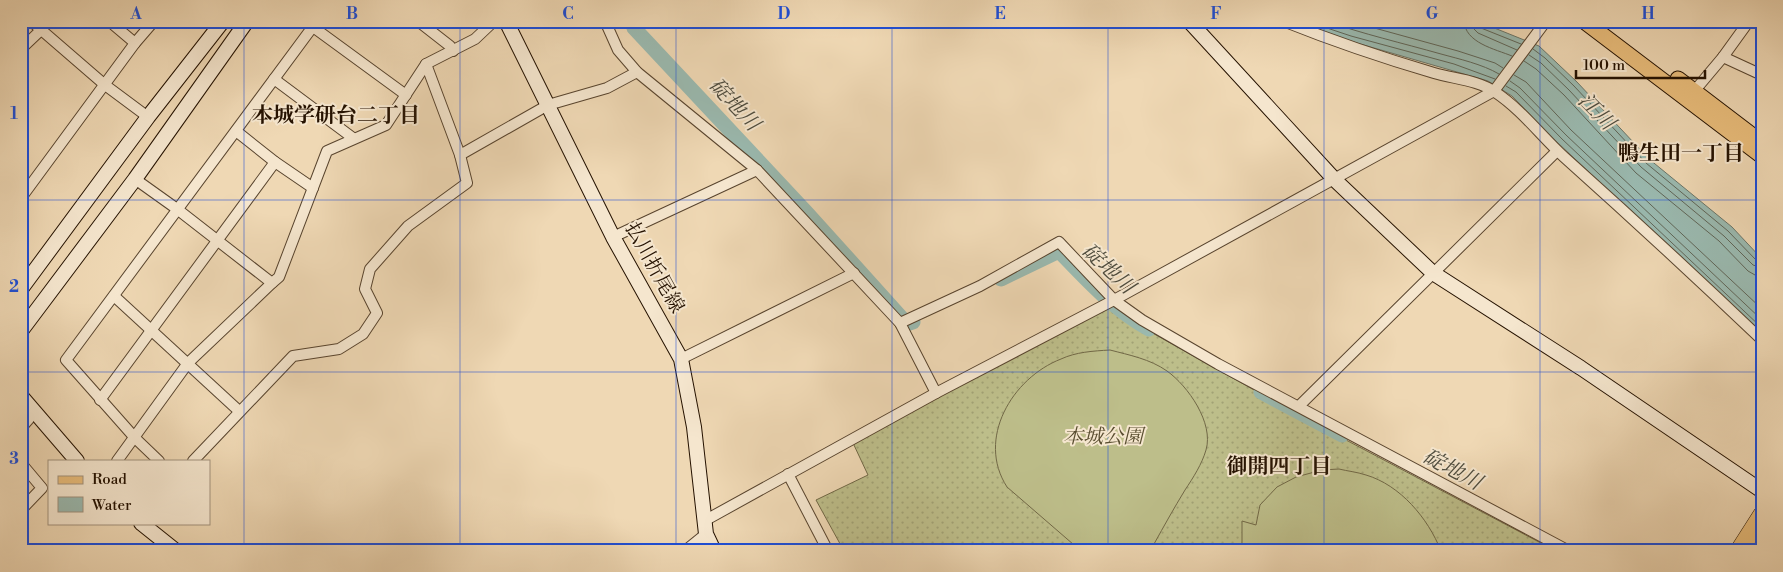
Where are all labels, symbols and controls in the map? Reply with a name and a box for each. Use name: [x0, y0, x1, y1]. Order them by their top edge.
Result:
text: A: [129, 4, 142, 24]
text: B: [346, 4, 358, 24]
text: C: [562, 4, 574, 24]
text: D: [778, 4, 791, 24]
text: E: [994, 4, 1006, 24]
text: F: [1210, 4, 1222, 24]
text: G: [1426, 4, 1439, 24]
text: H: [1641, 4, 1655, 24]
scale bar: [1576, 48, 1704, 80]
text: 100 m: [1583, 56, 1625, 75]
water label: 碇地川: [703, 73, 766, 138]
water label: 江川: [1572, 88, 1621, 137]
district label: 本城学研台二丁目: [252, 103, 420, 129]
text: 1: [10, 104, 18, 124]
district label: 鴨生田一丁目: [1618, 141, 1744, 167]
street label: 払川折尾線: [619, 218, 689, 318]
water label: 碇地川: [1076, 238, 1141, 301]
text: 2: [9, 277, 19, 297]
park label: 本城公園: [1063, 425, 1146, 450]
water label: 碇地川: [1418, 444, 1488, 497]
text: 3: [9, 449, 19, 469]
district label: 御開四丁目: [1227, 454, 1332, 480]
legend: [48, 460, 210, 524]
text: Road: [92, 470, 127, 489]
text: Water: [91, 496, 132, 515]

